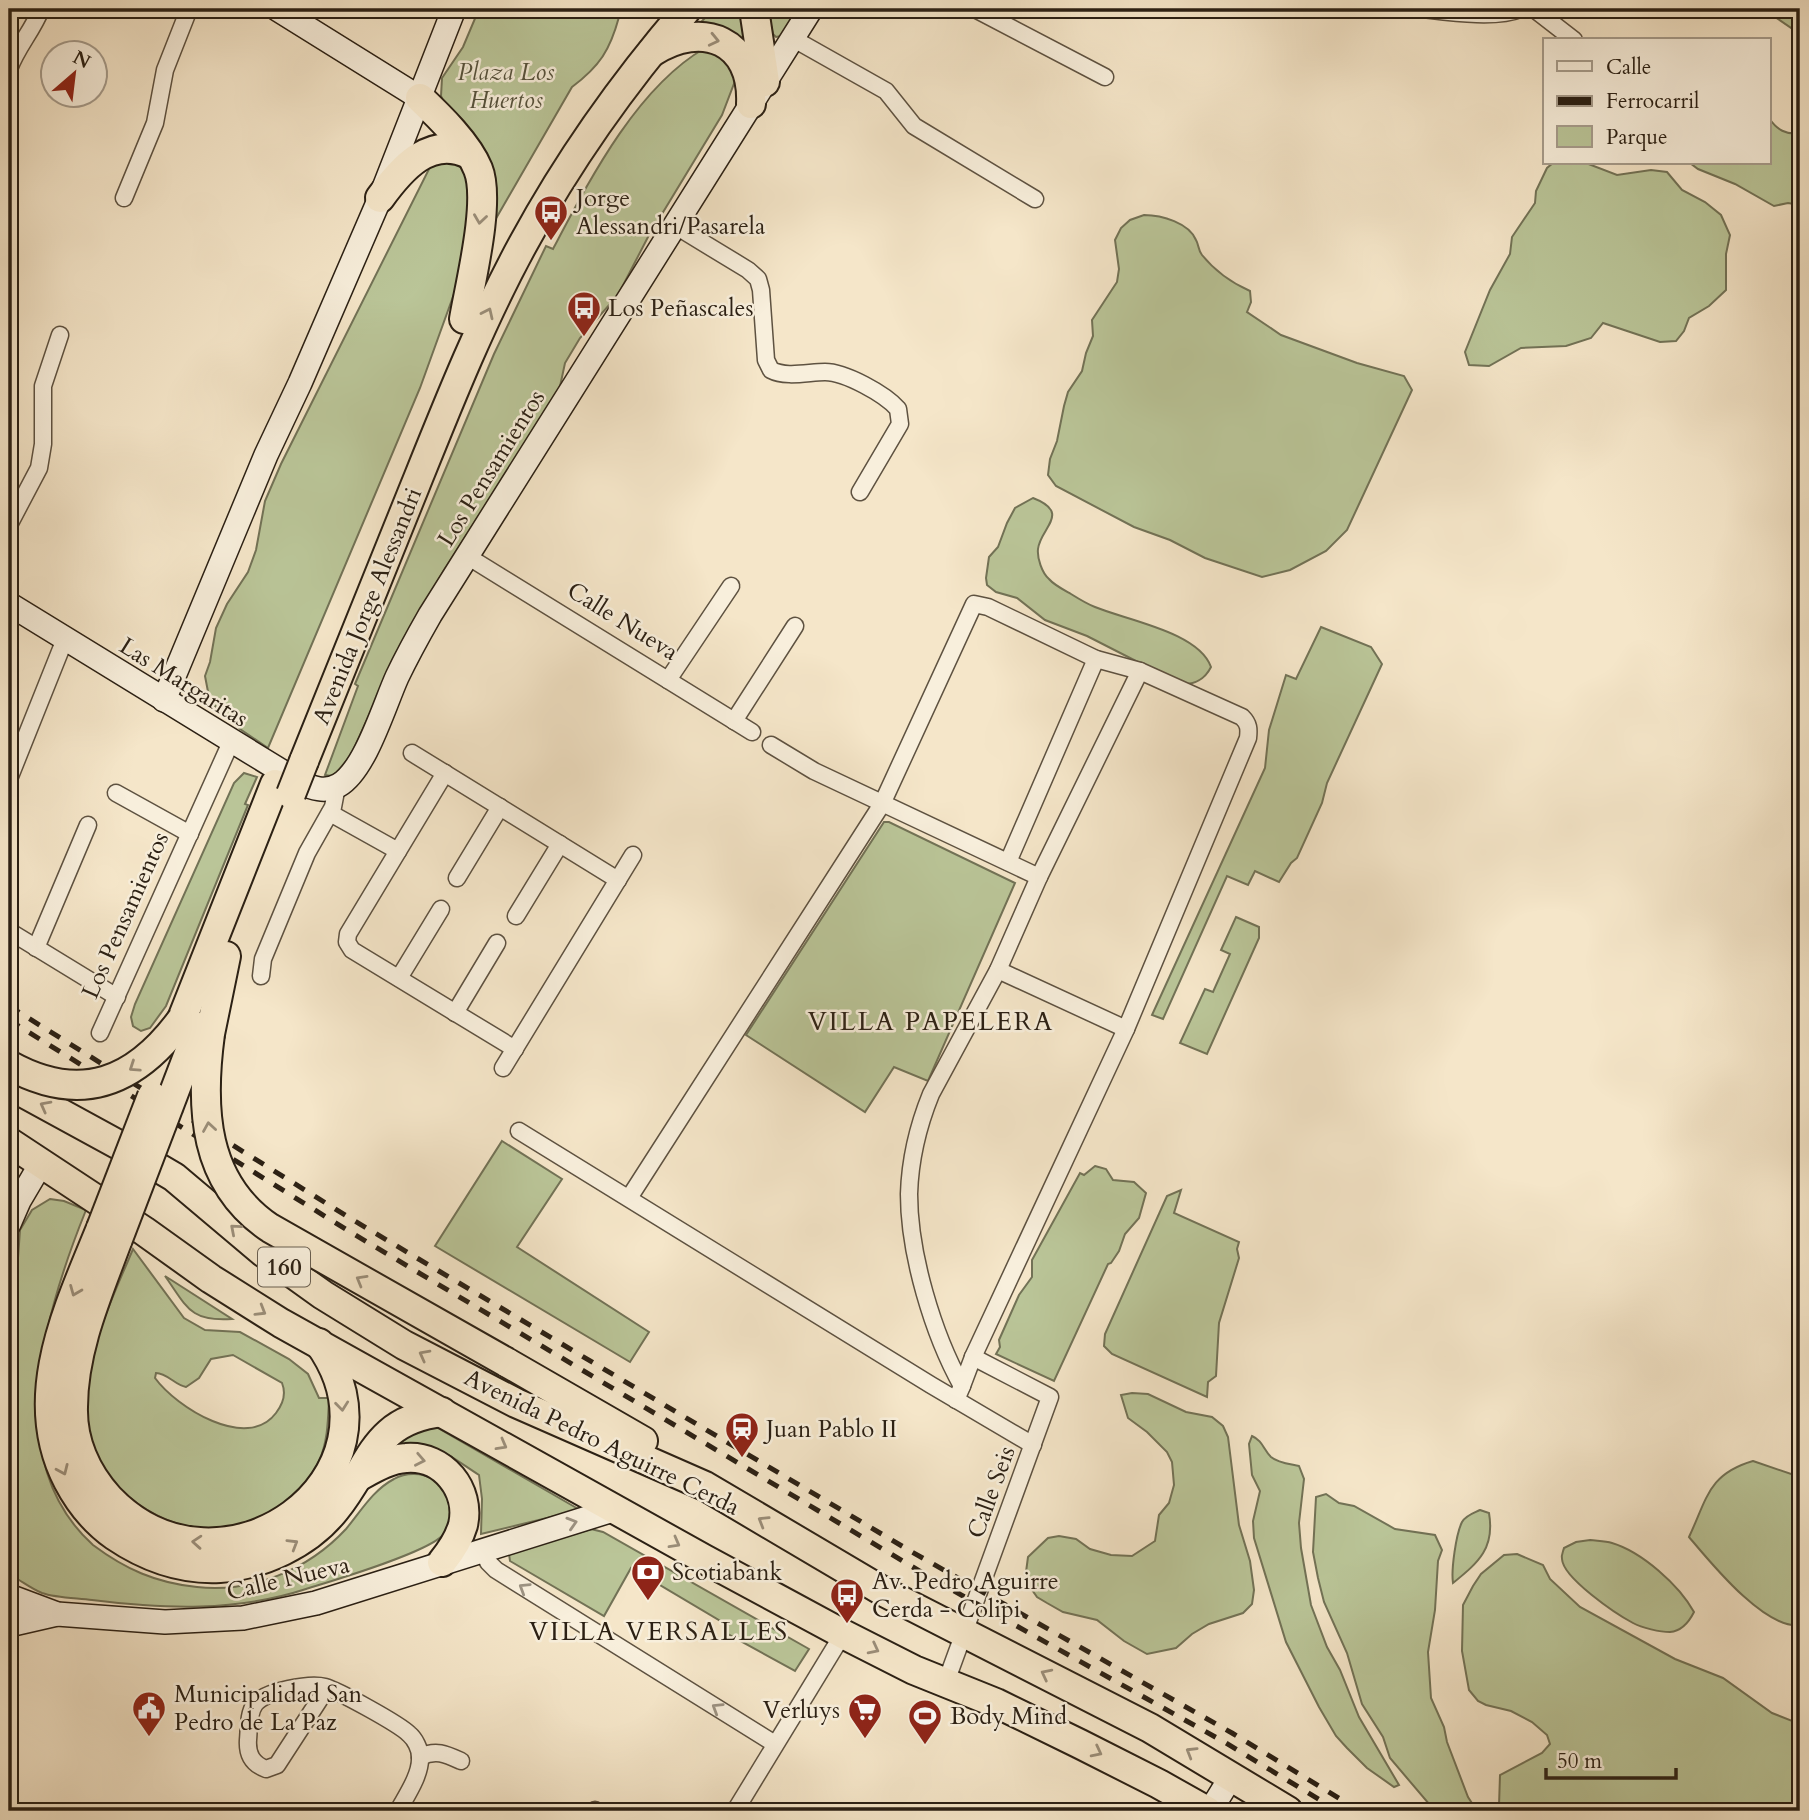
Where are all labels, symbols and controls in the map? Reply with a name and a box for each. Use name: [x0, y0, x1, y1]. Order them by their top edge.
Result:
one-way arrow: [708, 32, 720, 46]
north arrow: [38, 38, 108, 108]
legend: [1543, 38, 1770, 164]
text: N: [68, 45, 95, 75]
text: Calle: [1606, 53, 1651, 82]
park label: Plaza Los Huertos: [458, 56, 554, 117]
text: Ferrocarril: [1606, 87, 1699, 116]
text: Parque: [1606, 123, 1667, 152]
place label: Jorge Alessandri/Pasarela: [573, 182, 766, 243]
bus stop icon: Jorge Alessandri/Pasarela: [532, 193, 570, 242]
one-way arrow: [472, 214, 487, 225]
bus stop icon: Los Peñascales: [565, 289, 603, 338]
place label: Los Peñascales: [608, 292, 753, 325]
one-way arrow: [480, 308, 494, 320]
street label: Los Pensamientos: [430, 384, 553, 553]
street label: Avenida Jorge Alessandri: [305, 482, 430, 730]
street label: Calle Nueva: [561, 574, 685, 669]
street label: Las Margaritas: [113, 630, 255, 735]
street label: Los Pensamientos: [74, 827, 177, 1004]
district label: VILLA PAPELERA: [808, 1004, 1054, 1039]
one-way arrow: [129, 1059, 142, 1071]
one-way arrow: [40, 1101, 52, 1114]
one-way arrow: [201, 1122, 216, 1133]
one-way arrow: [230, 1225, 243, 1237]
road number: 160: [258, 1248, 310, 1286]
one-way arrow: [356, 1275, 369, 1288]
one-way arrow: [70, 1284, 84, 1296]
one-way arrow: [254, 1302, 267, 1315]
one-way arrow: [419, 1350, 431, 1364]
street label: Avenida Pedro Aguirre Cerda: [459, 1361, 746, 1524]
one-way arrow: [335, 1400, 350, 1412]
station icon: Juan Pablo II: [723, 1410, 761, 1459]
place label: Juan Pablo II: [763, 1413, 897, 1446]
one-way arrow: [494, 1437, 507, 1450]
street label: Calle Seis: [960, 1441, 1023, 1543]
one-way arrow: [414, 1452, 426, 1467]
one-way arrow: [55, 1463, 69, 1476]
one-way arrow: [565, 1516, 577, 1531]
one-way arrow: [757, 1516, 770, 1529]
one-way arrow: [191, 1535, 202, 1550]
one-way arrow: [668, 1535, 681, 1548]
one-way arrow: [286, 1539, 299, 1552]
street label: Calle Nueva: [223, 1548, 353, 1609]
bank icon: Scotiabank: [629, 1553, 667, 1602]
place label: Scotiabank: [672, 1556, 783, 1589]
place label: Av. Pedro Aguirre Cerda - Colipi: [872, 1565, 1059, 1626]
bus stop icon: Av. Pedro Aguirre Cerda - Colipi: [828, 1576, 866, 1625]
one-way arrow: [519, 1583, 532, 1596]
district label: VILLA VERSALLES: [529, 1614, 789, 1649]
one-way arrow: [867, 1641, 879, 1655]
one-way arrow: [1041, 1669, 1053, 1683]
place label: Municipalidad San Pedro de La Paz: [174, 1678, 363, 1739]
public building icon: Municipalidad San Pedro de La Paz: [130, 1689, 168, 1738]
supermarket icon: Verluys: [846, 1691, 884, 1740]
place label: Verluys: [763, 1694, 840, 1727]
sports icon: Body Mind: [906, 1697, 944, 1746]
place label: Body Mind: [950, 1700, 1067, 1733]
one-way arrow: [712, 1704, 725, 1717]
scale bar: [1546, 1736, 1676, 1780]
one-way arrow: [1090, 1744, 1102, 1758]
one-way arrow: [1185, 1747, 1198, 1760]
text: 50 m: [1557, 1747, 1602, 1776]

